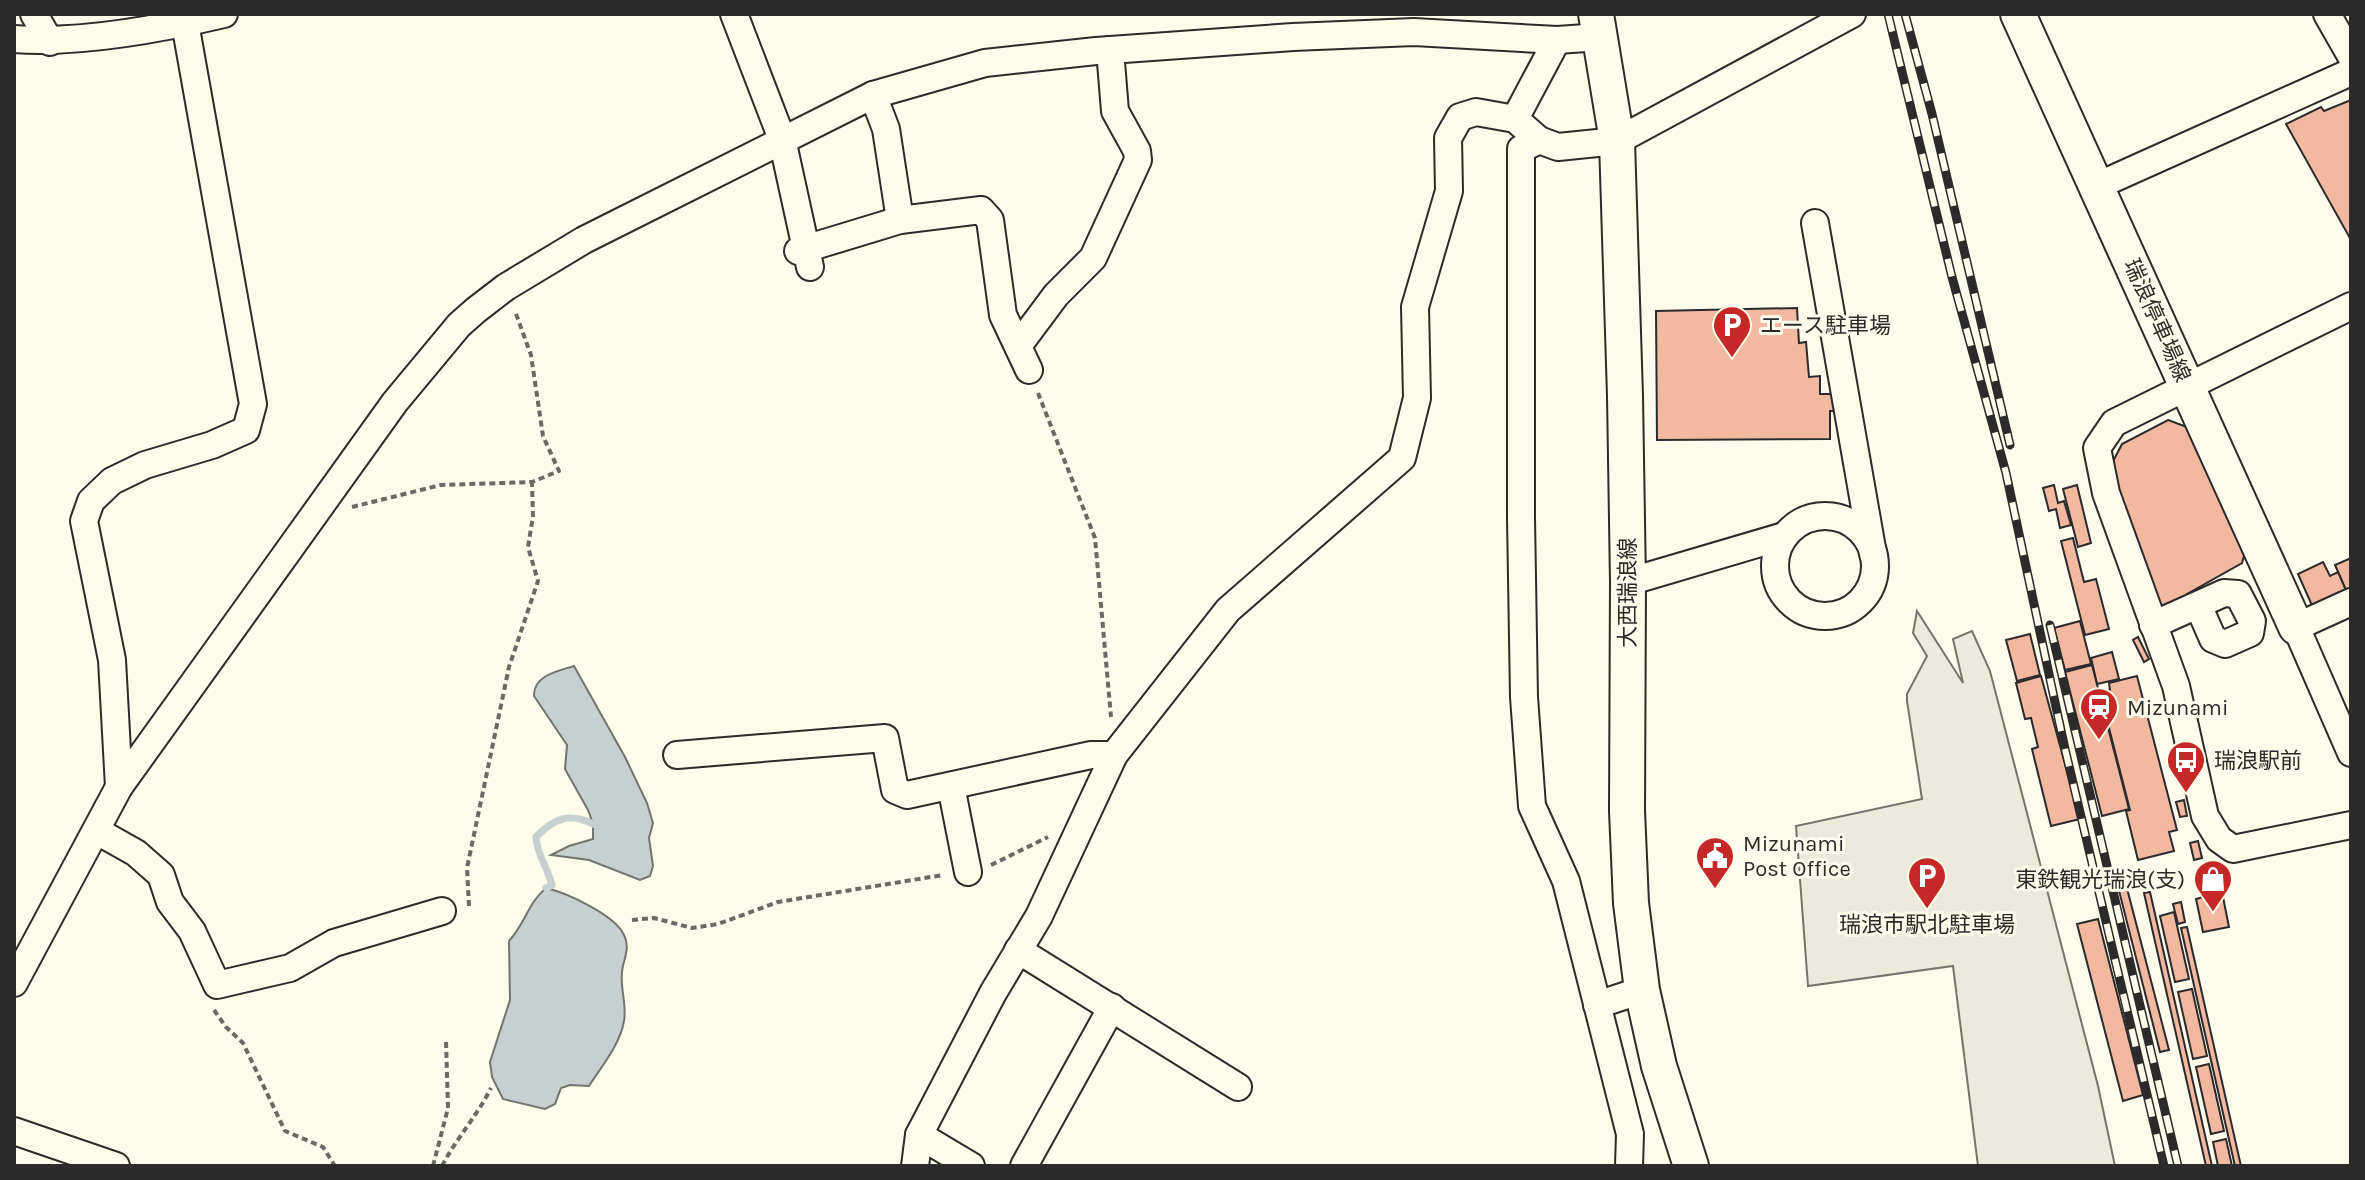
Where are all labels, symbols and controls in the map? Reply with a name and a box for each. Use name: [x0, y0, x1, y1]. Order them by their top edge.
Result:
street label: 瑞浪停車場線: [2118, 255, 2196, 386]
parking icon: エース駐車場: [1711, 304, 1753, 359]
place label: エース駐車場: [1760, 313, 1891, 339]
street label: 大西瑞浪線: [1615, 538, 1641, 648]
station icon: Mizunami: [2078, 686, 2120, 741]
place label: Mizunami: [2127, 695, 2228, 721]
bus stop icon: 瑞浪駅前: [2165, 739, 2207, 794]
place label: 瑞浪駅前: [2214, 748, 2302, 774]
place label: Mizunami Post Office: [1743, 831, 1851, 882]
public building icon: Mizunami Post Office: [1694, 835, 1736, 890]
parking icon: 瑞浪市駅北駐車場: [1906, 855, 1948, 910]
shop icon: 東鉄観光瑞浪(支): [2192, 858, 2234, 913]
place label: 東鉄観光瑞浪(支): [2015, 867, 2185, 893]
place label: 瑞浪市駅北駐車場: [1839, 912, 2015, 938]

